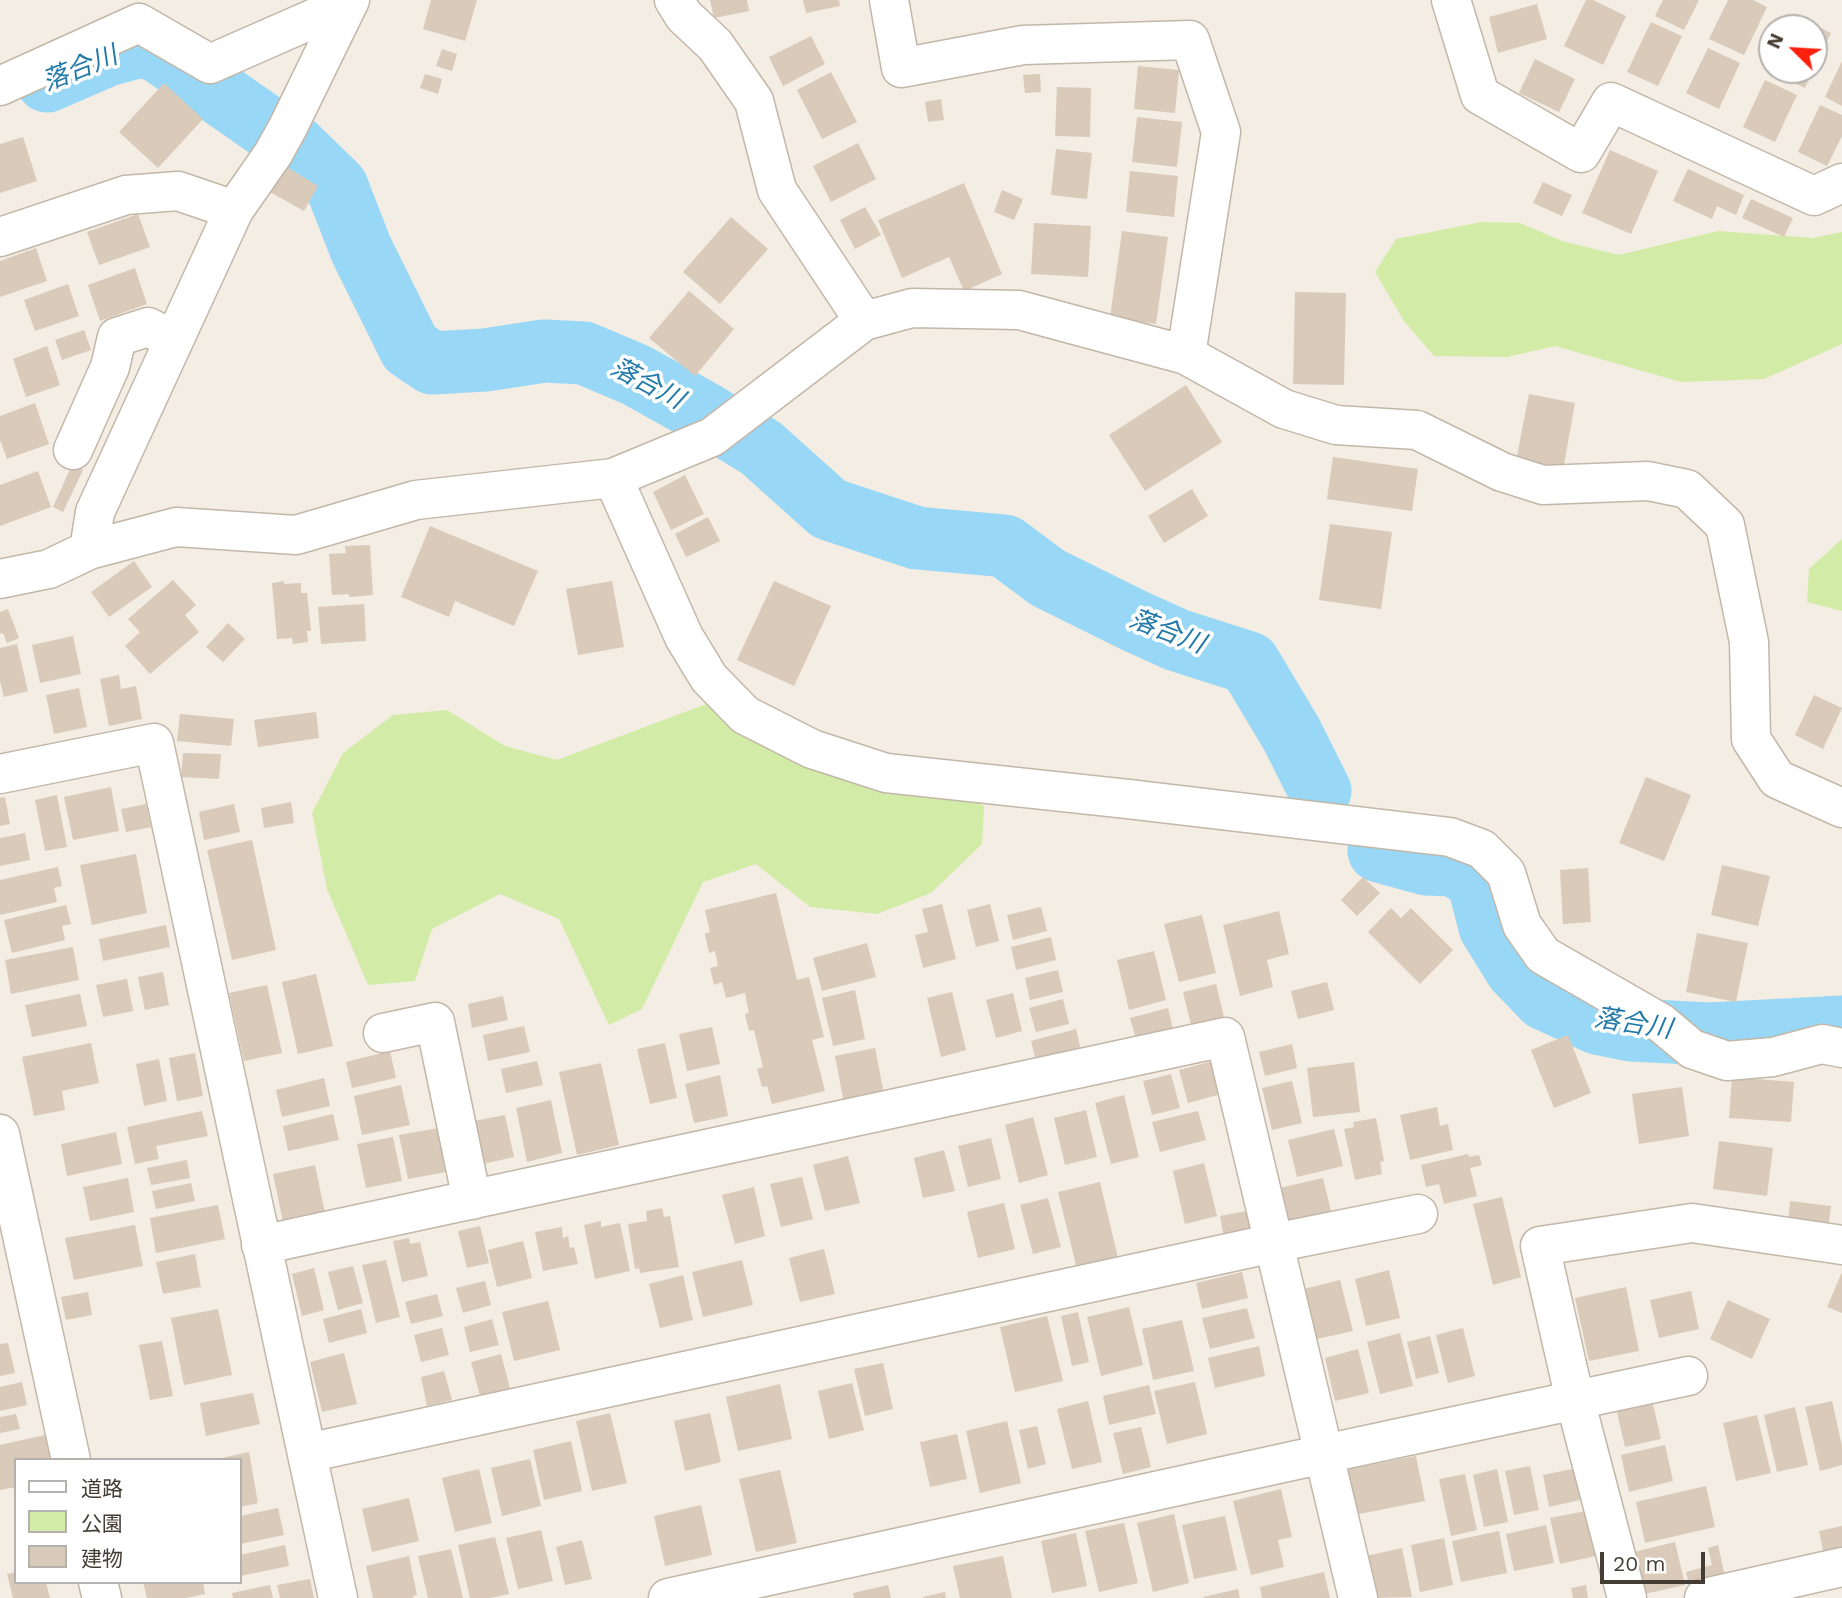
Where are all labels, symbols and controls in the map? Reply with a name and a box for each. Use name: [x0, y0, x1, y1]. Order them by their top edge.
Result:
north arrow: [1758, 14, 1828, 84]
text: N: [1762, 30, 1789, 52]
water label: 落合川: [38, 40, 122, 98]
water label: 落合川: [605, 352, 689, 416]
water label: 落合川: [1125, 603, 1209, 661]
water label: 落合川: [1592, 1002, 1674, 1046]
legend: [14, 1458, 242, 1584]
text: 道路: [81, 1476, 123, 1501]
text: 公園: [81, 1511, 123, 1536]
scale bar: [1604, 1538, 1709, 1582]
text: 建物: [81, 1546, 123, 1571]
text: 20 m: [1613, 1551, 1665, 1576]

